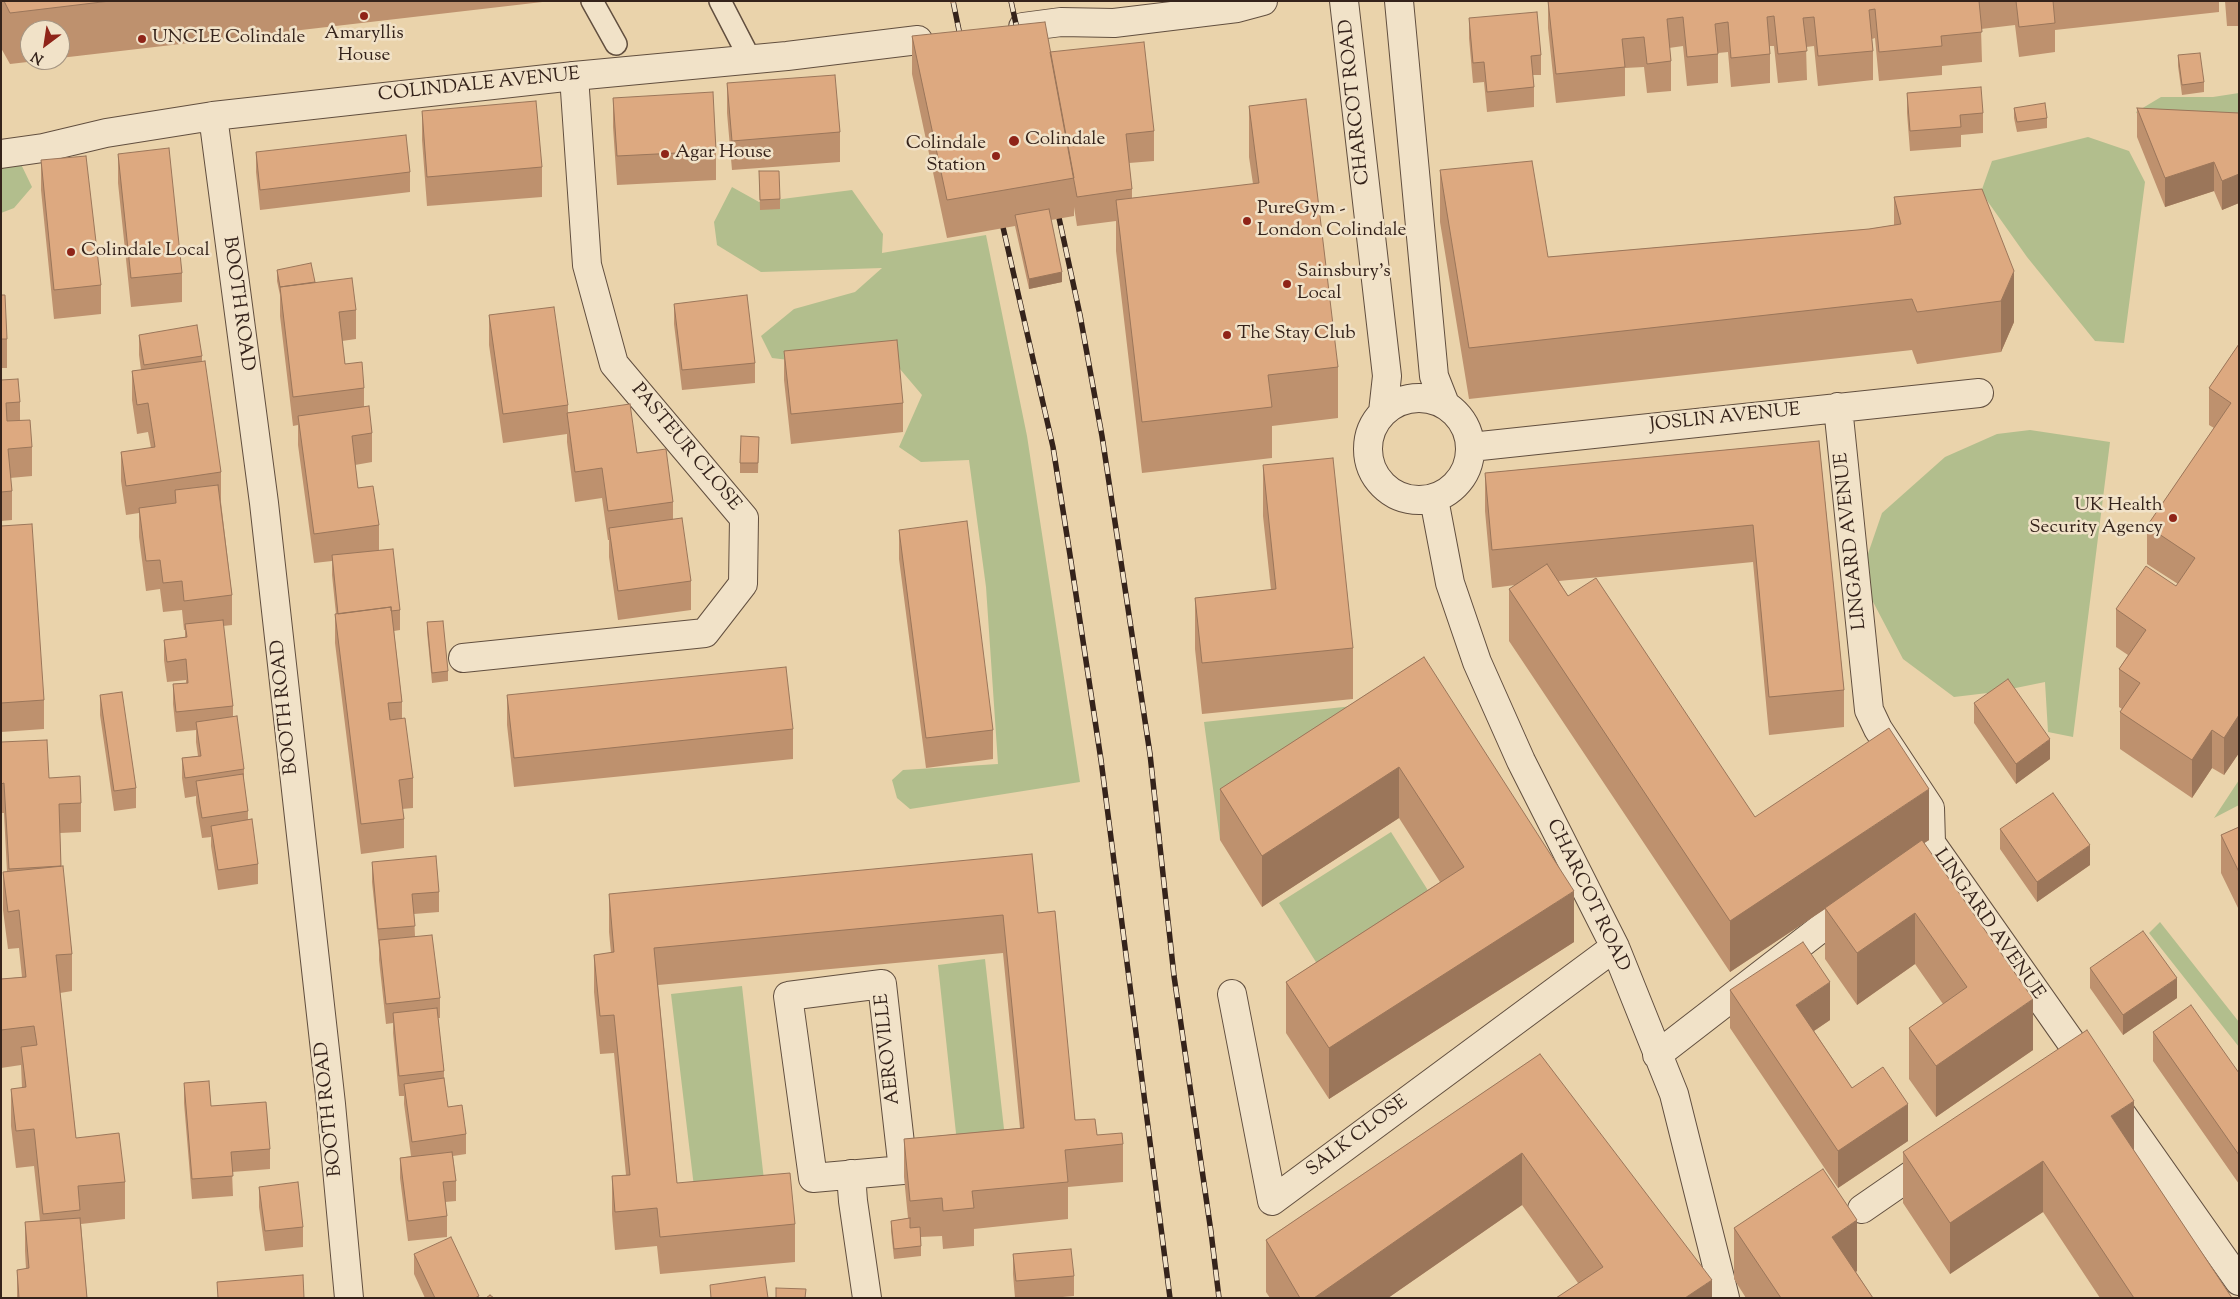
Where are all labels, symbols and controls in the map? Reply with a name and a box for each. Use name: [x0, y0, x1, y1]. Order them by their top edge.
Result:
marker: Amaryllis House: [358, 10, 370, 22]
street label: CHARCOT ROAD: [1336, 18, 1376, 186]
north arrow: [20, 20, 70, 70]
place label: Amaryllis House: [324, 24, 404, 68]
place label: UNCLE Colindale: [152, 28, 305, 50]
marker: UNCLE Colindale: [136, 33, 148, 45]
text: N: [28, 46, 48, 68]
street label: COLINDALE AVENUE: [377, 64, 581, 108]
place label: Colindale: [1025, 130, 1105, 152]
place label: Colindale Station: [906, 134, 986, 178]
marker: Colindale: [1007, 134, 1021, 148]
place label: Agar House: [675, 143, 772, 165]
marker: Agar House: [659, 148, 671, 160]
marker: Colindale Station: [990, 150, 1002, 162]
place label: PureGym - London Colindale: [1257, 199, 1406, 243]
marker: PureGym - London Colindale: [1241, 215, 1253, 227]
street label: BOOTH ROAD: [216, 235, 258, 373]
place label: Colindale Local: [81, 241, 210, 263]
marker: Colindale Local: [65, 246, 77, 258]
place label: Sainsbury's Local: [1297, 262, 1391, 306]
marker: Sainsbury's Local: [1281, 278, 1293, 290]
place label: The Stay Club: [1237, 324, 1356, 346]
marker: The Stay Club: [1221, 329, 1233, 341]
street label: PASTEUR CLOSE: [625, 380, 745, 516]
street label: JOSLIN AVENUE: [1648, 400, 1802, 438]
street label: LINGARD AVENUE: [1831, 451, 1873, 631]
place label: UK Health Security Agency: [2029, 496, 2163, 540]
marker: UK Health Security Agency: [2167, 512, 2179, 524]
street label: BOOTH ROAD: [268, 638, 304, 776]
street label: CHARCOT ROAD: [1540, 816, 1634, 976]
street label: LINGARD AVENUE: [1928, 845, 2048, 1005]
street label: AEROVILLE: [872, 992, 906, 1106]
street label: BOOTH ROAD: [312, 1040, 348, 1178]
street label: SALK CLOSE: [1303, 1091, 1413, 1183]

